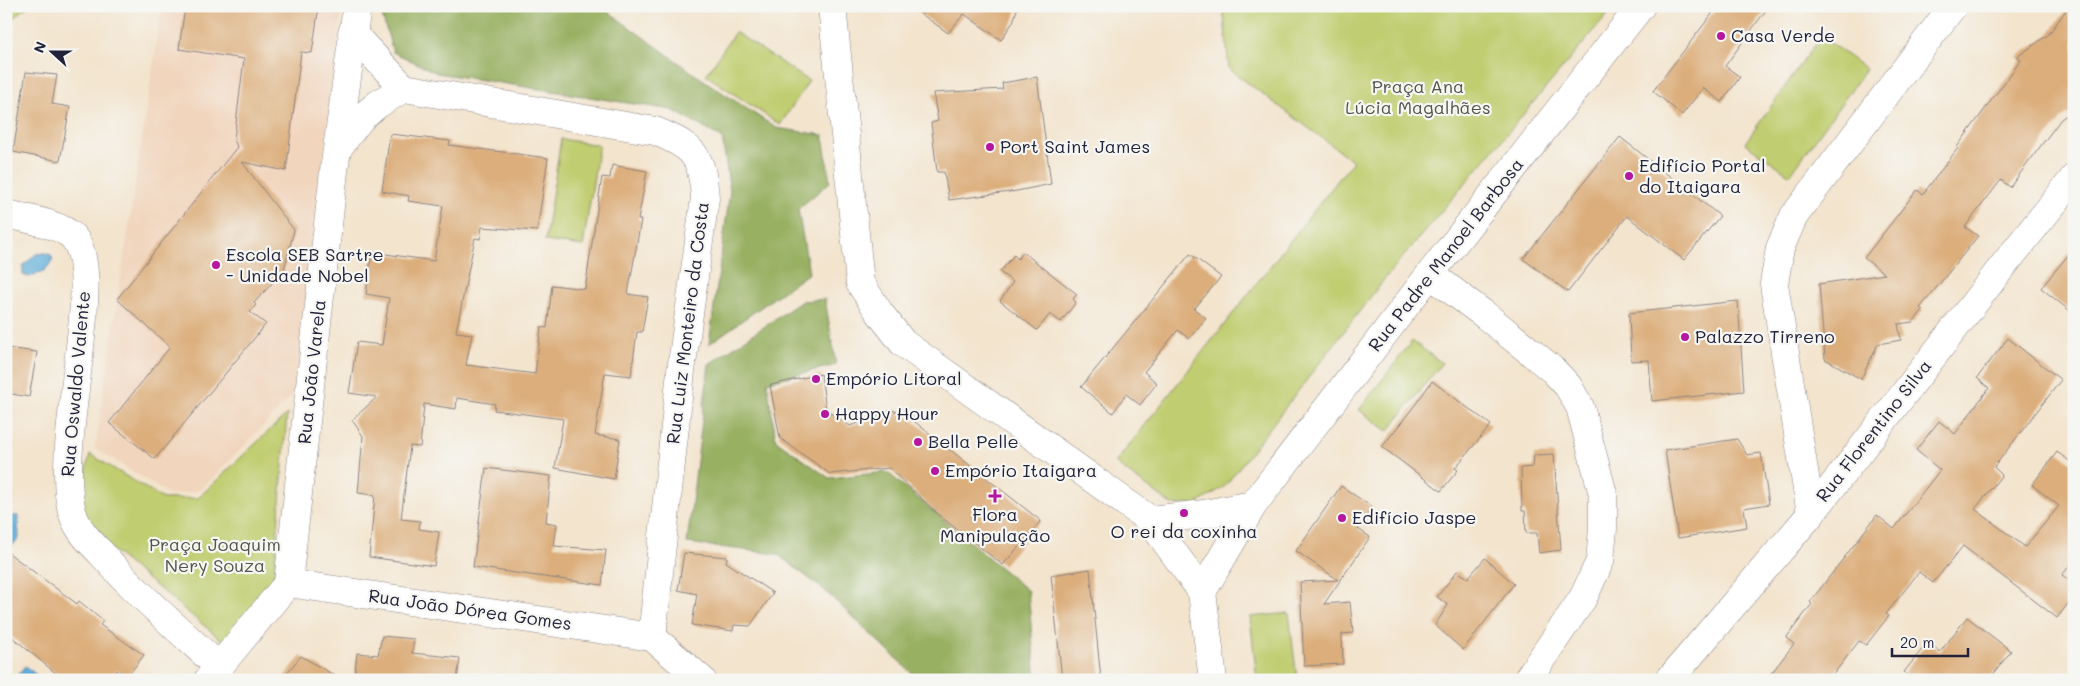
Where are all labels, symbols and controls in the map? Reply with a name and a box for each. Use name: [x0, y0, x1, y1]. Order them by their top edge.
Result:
place label: Casa Verde: [1731, 23, 1835, 47]
north arrow: [28, 28, 78, 78]
marker: Casa Verde: [1715, 30, 1727, 42]
text: N: [29, 39, 50, 56]
park label: Praça Ana Lúcia Magalhães: [1345, 74, 1491, 119]
place label: Port Saint James: [1000, 134, 1150, 158]
marker: Port Saint James: [984, 141, 996, 153]
street label: Rua Padre Manoel Barbosa: [1362, 153, 1528, 356]
place label: Edifício Portal do Itaigara: [1639, 153, 1766, 198]
marker: Edifício Portal do Itaigara: [1623, 170, 1635, 182]
street label: Rua Luiz Monteiro da Costa: [660, 200, 714, 445]
place label: Escola SEB Sartre - Unidade Nobel: [226, 242, 384, 287]
marker: Escola SEB Sartre - Unidade Nobel: [210, 259, 222, 271]
street label: Rua Oswaldo Valente: [55, 290, 95, 478]
street label: Rua João Varela: [291, 298, 331, 445]
place label: Palazzo Tirreno: [1695, 324, 1835, 348]
marker: Palazzo Tirreno: [1679, 331, 1691, 343]
street label: Rua Florentino Silva: [1810, 354, 1936, 507]
place label: Empório Litoral: [826, 366, 962, 390]
marker: Empório Litoral: [810, 373, 822, 385]
place label: Happy Hour: [835, 401, 939, 425]
marker: Happy Hour: [819, 408, 831, 420]
place label: Bella Pelle: [928, 429, 1019, 453]
marker: Bella Pelle: [912, 436, 924, 448]
place label: Empório Itaigara: [945, 458, 1097, 482]
marker: Empório Itaigara: [929, 465, 941, 477]
marker: Flora Manipulação: [989, 490, 1001, 502]
place label: Flora Manipulação: [940, 502, 1050, 547]
place label: Edifício Jaspe: [1352, 505, 1477, 529]
marker: O rei da coxinha: [1178, 507, 1190, 519]
marker: Edifício Jaspe: [1336, 512, 1348, 524]
place label: O rei da coxinha: [1110, 519, 1258, 543]
park label: Praça Joaquim Nery Souza: [149, 532, 281, 577]
street label: Rua João Dórea Gomes: [367, 583, 573, 635]
scale bar: [1892, 626, 1969, 658]
text: 20 m: [1900, 632, 1934, 652]

